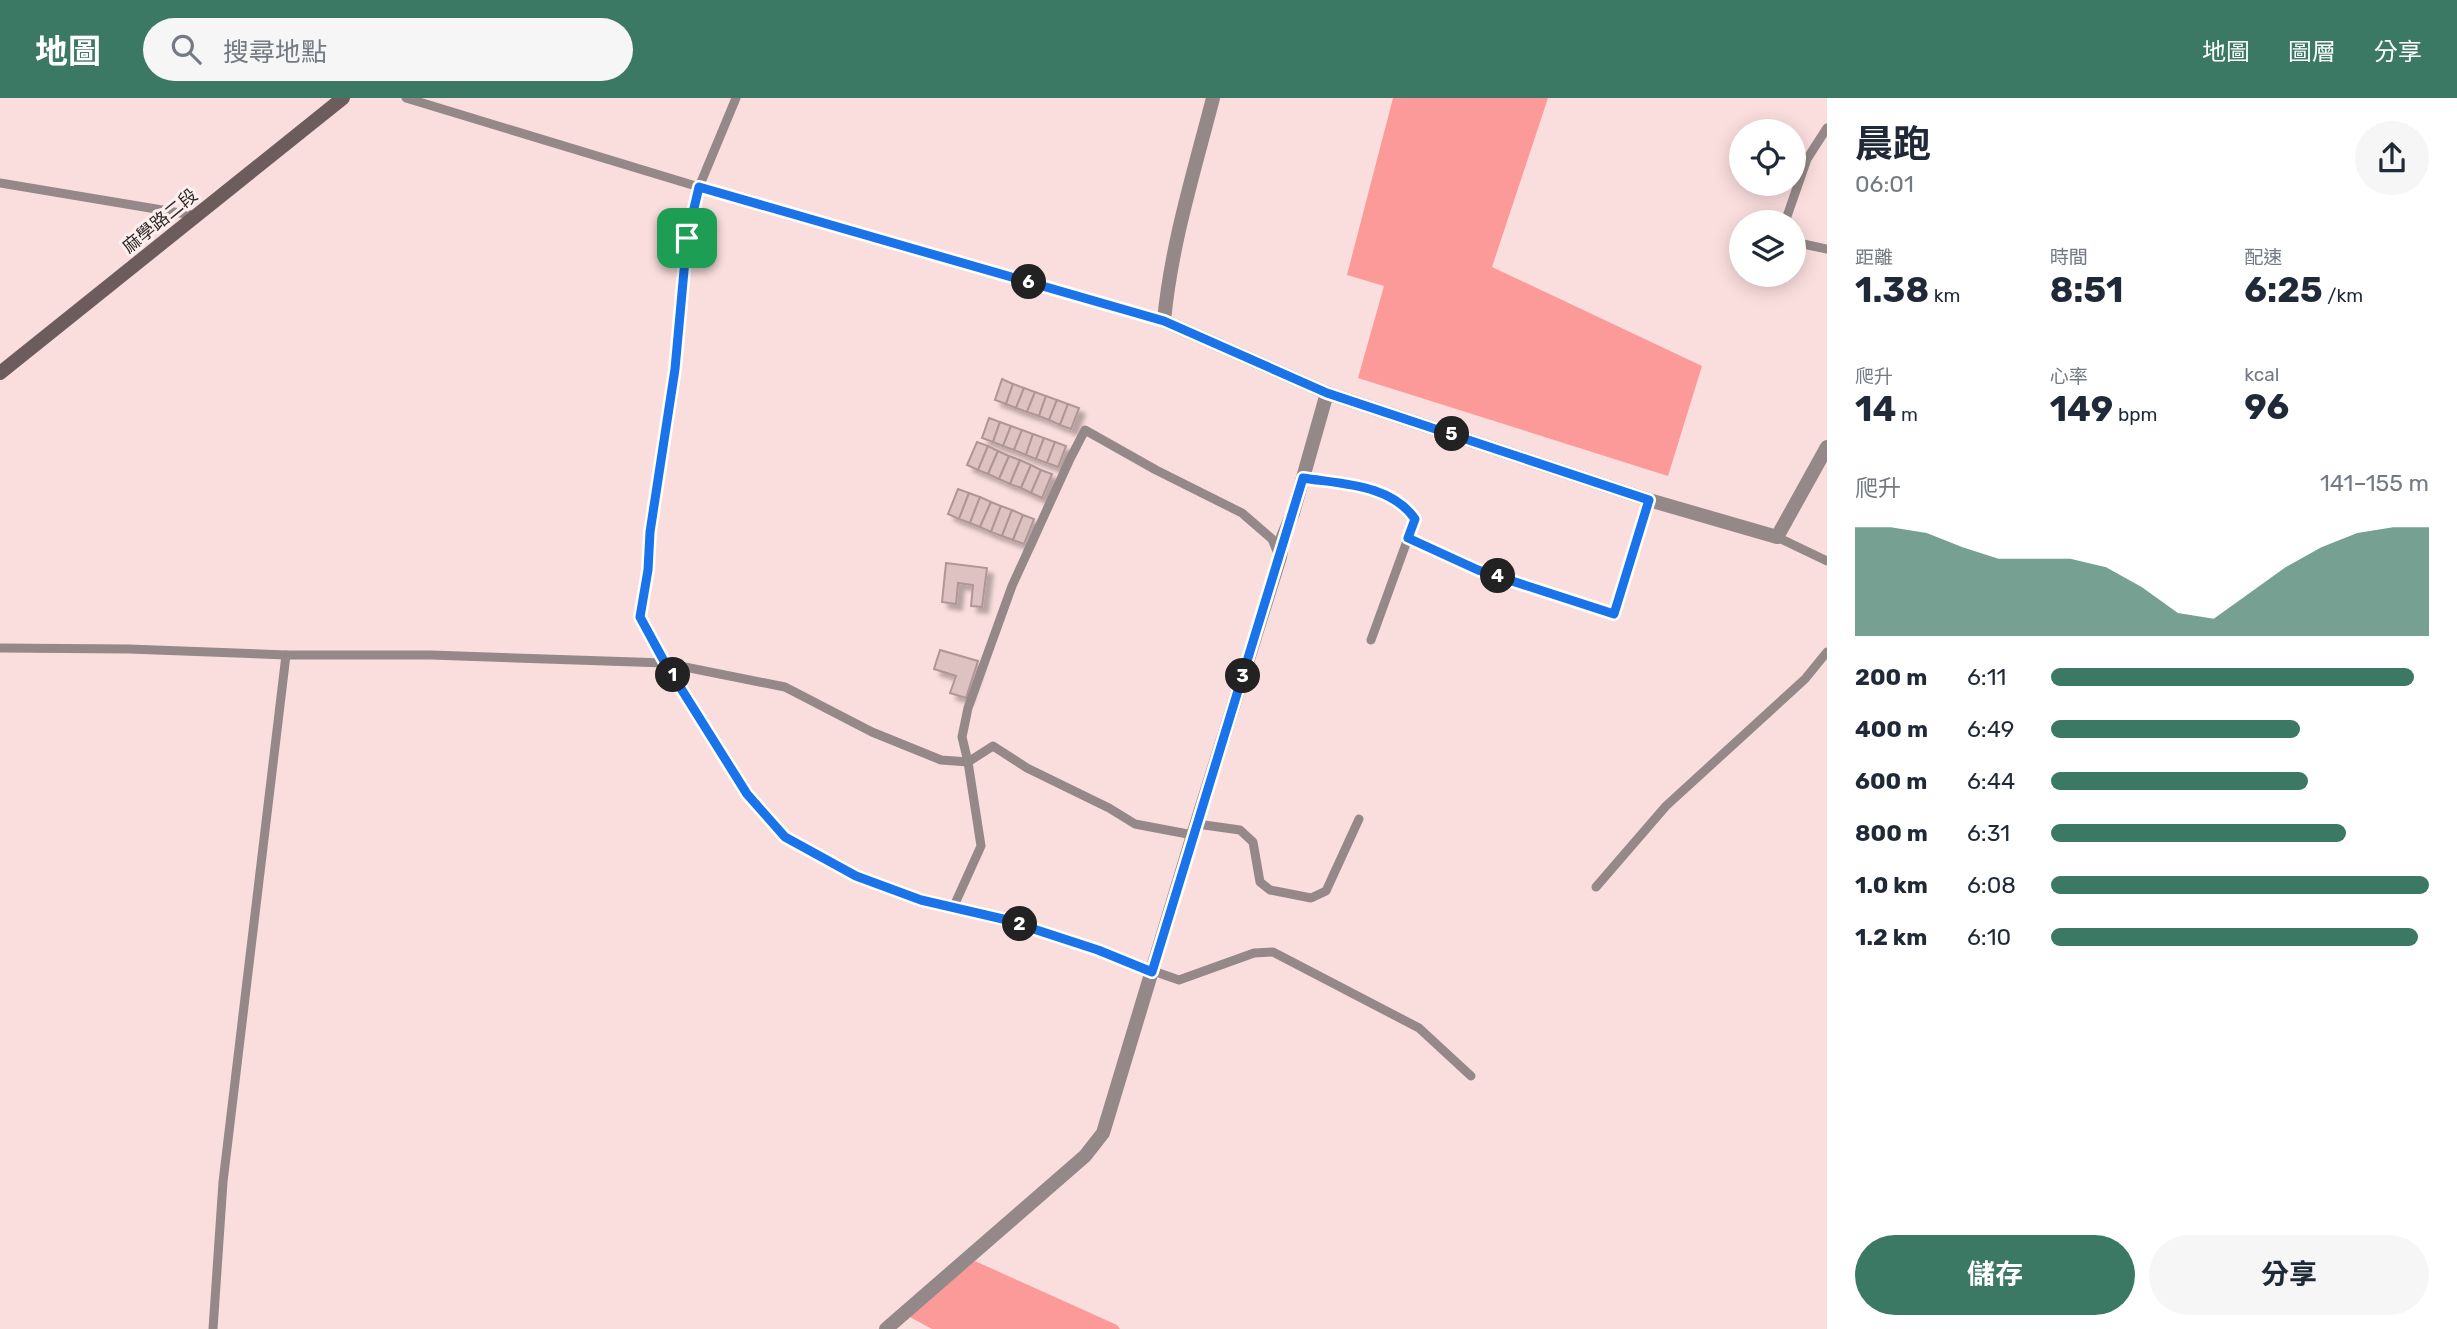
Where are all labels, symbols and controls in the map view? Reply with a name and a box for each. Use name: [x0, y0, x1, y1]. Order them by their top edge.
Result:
search box: [143, 18, 633, 81]
icon: search: [167, 30, 205, 68]
text: 地圖: [35, 32, 101, 71]
text: 搜尋地點: [223, 37, 327, 68]
text: 地圖: [2202, 38, 2250, 66]
text: 圖層: [2288, 38, 2336, 66]
text: 分享: [2374, 38, 2422, 66]
map controls: [1729, 119, 1806, 287]
button: locate: [1729, 119, 1806, 196]
text: 晨跑: [1855, 121, 1931, 167]
button: share: [2355, 121, 2429, 195]
text: 06:01: [1855, 170, 1914, 198]
street label: 麻學路二段: [118, 184, 202, 258]
pin: [657, 208, 717, 268]
button: layers: [1729, 210, 1806, 287]
icon: arrive: [668, 219, 706, 257]
text: 距離: [1855, 246, 1893, 269]
text: 時間: [2050, 246, 2088, 269]
text: 配速: [2244, 246, 2282, 269]
pin: 6: [1012, 264, 1046, 300]
text: 1.38: [1855, 269, 1929, 311]
text: 8:51: [2050, 269, 2123, 311]
text: 6:25: [2244, 269, 2323, 311]
text: 6: [1022, 270, 1035, 293]
text: km: [1929, 284, 1960, 307]
text: /km: [2323, 284, 2363, 307]
text: kcal: [2244, 363, 2279, 386]
text: 爬升: [1855, 365, 1893, 388]
text: 心率: [2050, 365, 2088, 388]
text: 96: [2244, 386, 2289, 428]
text: 14: [1855, 388, 1896, 430]
text: 149: [2050, 388, 2113, 430]
text: m: [1896, 403, 1918, 426]
text: bpm: [2113, 403, 2157, 426]
pin: 5: [1434, 416, 1470, 452]
text: 5: [1445, 422, 1458, 445]
text: 141–155 m: [2320, 469, 2429, 497]
text: 爬升: [1855, 474, 1901, 502]
pin: 4: [1480, 559, 1516, 594]
text: 4: [1491, 564, 1504, 587]
pin: 1: [656, 658, 690, 692]
pin: 3: [1226, 658, 1260, 694]
text: 1: [668, 663, 677, 686]
text: 200 m: [1855, 663, 1927, 691]
text: 6:11: [1967, 663, 2006, 691]
text: 3: [1236, 664, 1249, 687]
text: 400 m: [1855, 715, 1928, 743]
text: 6:49: [1967, 715, 2015, 743]
text: 600 m: [1855, 767, 1927, 795]
text: 6:44: [1967, 767, 2015, 795]
text: 800 m: [1855, 819, 1928, 847]
text: 6:31: [1967, 819, 2010, 847]
text: 1.0 km: [1855, 871, 1928, 899]
text: 6:08: [1967, 871, 2016, 899]
pin: 2: [1002, 906, 1038, 942]
text: 2: [1013, 912, 1026, 935]
text: 1.2 km: [1855, 923, 1927, 951]
text: 6:10: [1967, 923, 2011, 951]
button: 儲存: [1855, 1235, 2135, 1315]
button: 分享: [2149, 1235, 2429, 1315]

